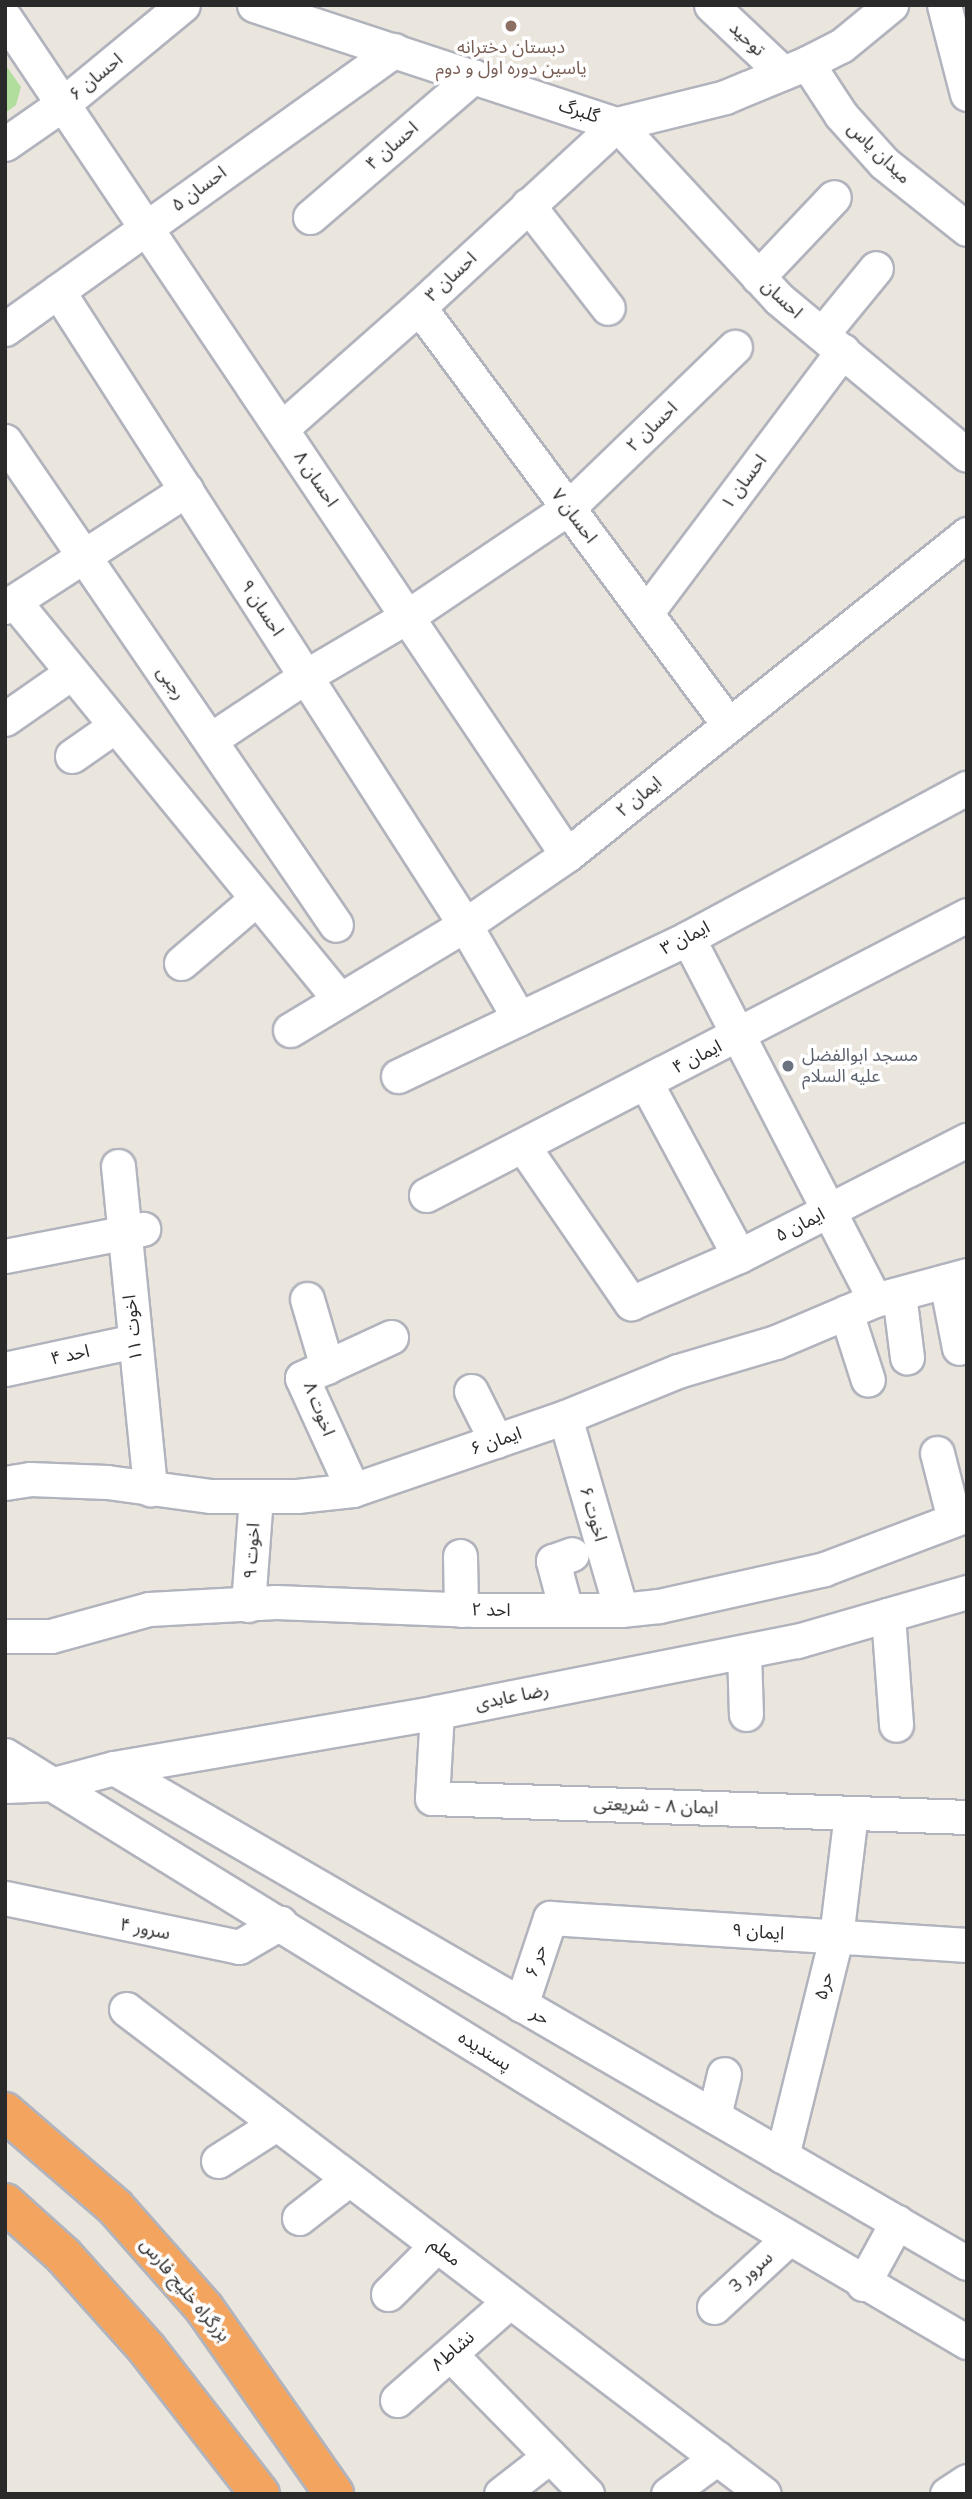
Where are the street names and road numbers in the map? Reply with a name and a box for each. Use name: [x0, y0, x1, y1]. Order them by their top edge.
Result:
street label: توحید: [725, 17, 769, 61]
street label: احسان ۶: [65, 49, 127, 105]
street label: گلبرگ: [556, 94, 602, 128]
street label: احسان ۴: [361, 117, 423, 175]
street label: میدان یاس: [843, 118, 915, 188]
street label: احسان ۵: [167, 162, 231, 216]
street label: احسان ۳: [421, 248, 481, 306]
street label: احسان: [757, 275, 807, 323]
street label: احسان ۲: [622, 397, 682, 457]
street label: احسان ۸: [290, 447, 342, 511]
street label: احسان ۱: [717, 450, 771, 514]
street label: احسان ۷: [547, 484, 601, 548]
street label: احسان ۹: [236, 576, 288, 640]
street label: رجبی: [152, 662, 190, 704]
street label: ایمان ۲: [612, 772, 666, 822]
street label: ایمان ۳: [657, 916, 713, 960]
street label: ایمان ۴: [669, 1035, 725, 1079]
street label: ایمان ۵: [772, 1203, 828, 1247]
street label: اخوت ۱۱: [119, 1294, 147, 1362]
street label: احد ۴: [48, 1340, 92, 1370]
street label: اخوت ۸: [299, 1379, 339, 1439]
street label: ایمان ۶: [468, 1422, 524, 1460]
street label: اخوت ۶: [575, 1484, 611, 1544]
street label: اخوت ۹: [239, 1522, 265, 1580]
street label: احد ۲: [471, 1599, 511, 1621]
street label: رضا عابدی: [473, 1679, 551, 1715]
street label: ایمان ۸ - شریعتی: [593, 1793, 719, 1819]
street label: سرور ۴: [118, 1914, 172, 1944]
street label: ایمان ۹: [731, 1919, 785, 1945]
street label: حر ۶: [521, 1942, 551, 1980]
street label: حر۵: [810, 1970, 838, 2002]
street label: حر: [527, 2002, 553, 2030]
street label: پسندیده: [454, 2026, 516, 2076]
street label: معلم: [425, 2233, 465, 2271]
street label: بزرگراه خلیج فارس: [135, 2234, 235, 2346]
street label: سرور 3: [725, 2247, 777, 2297]
street label: نشاط۸: [427, 2326, 479, 2376]

